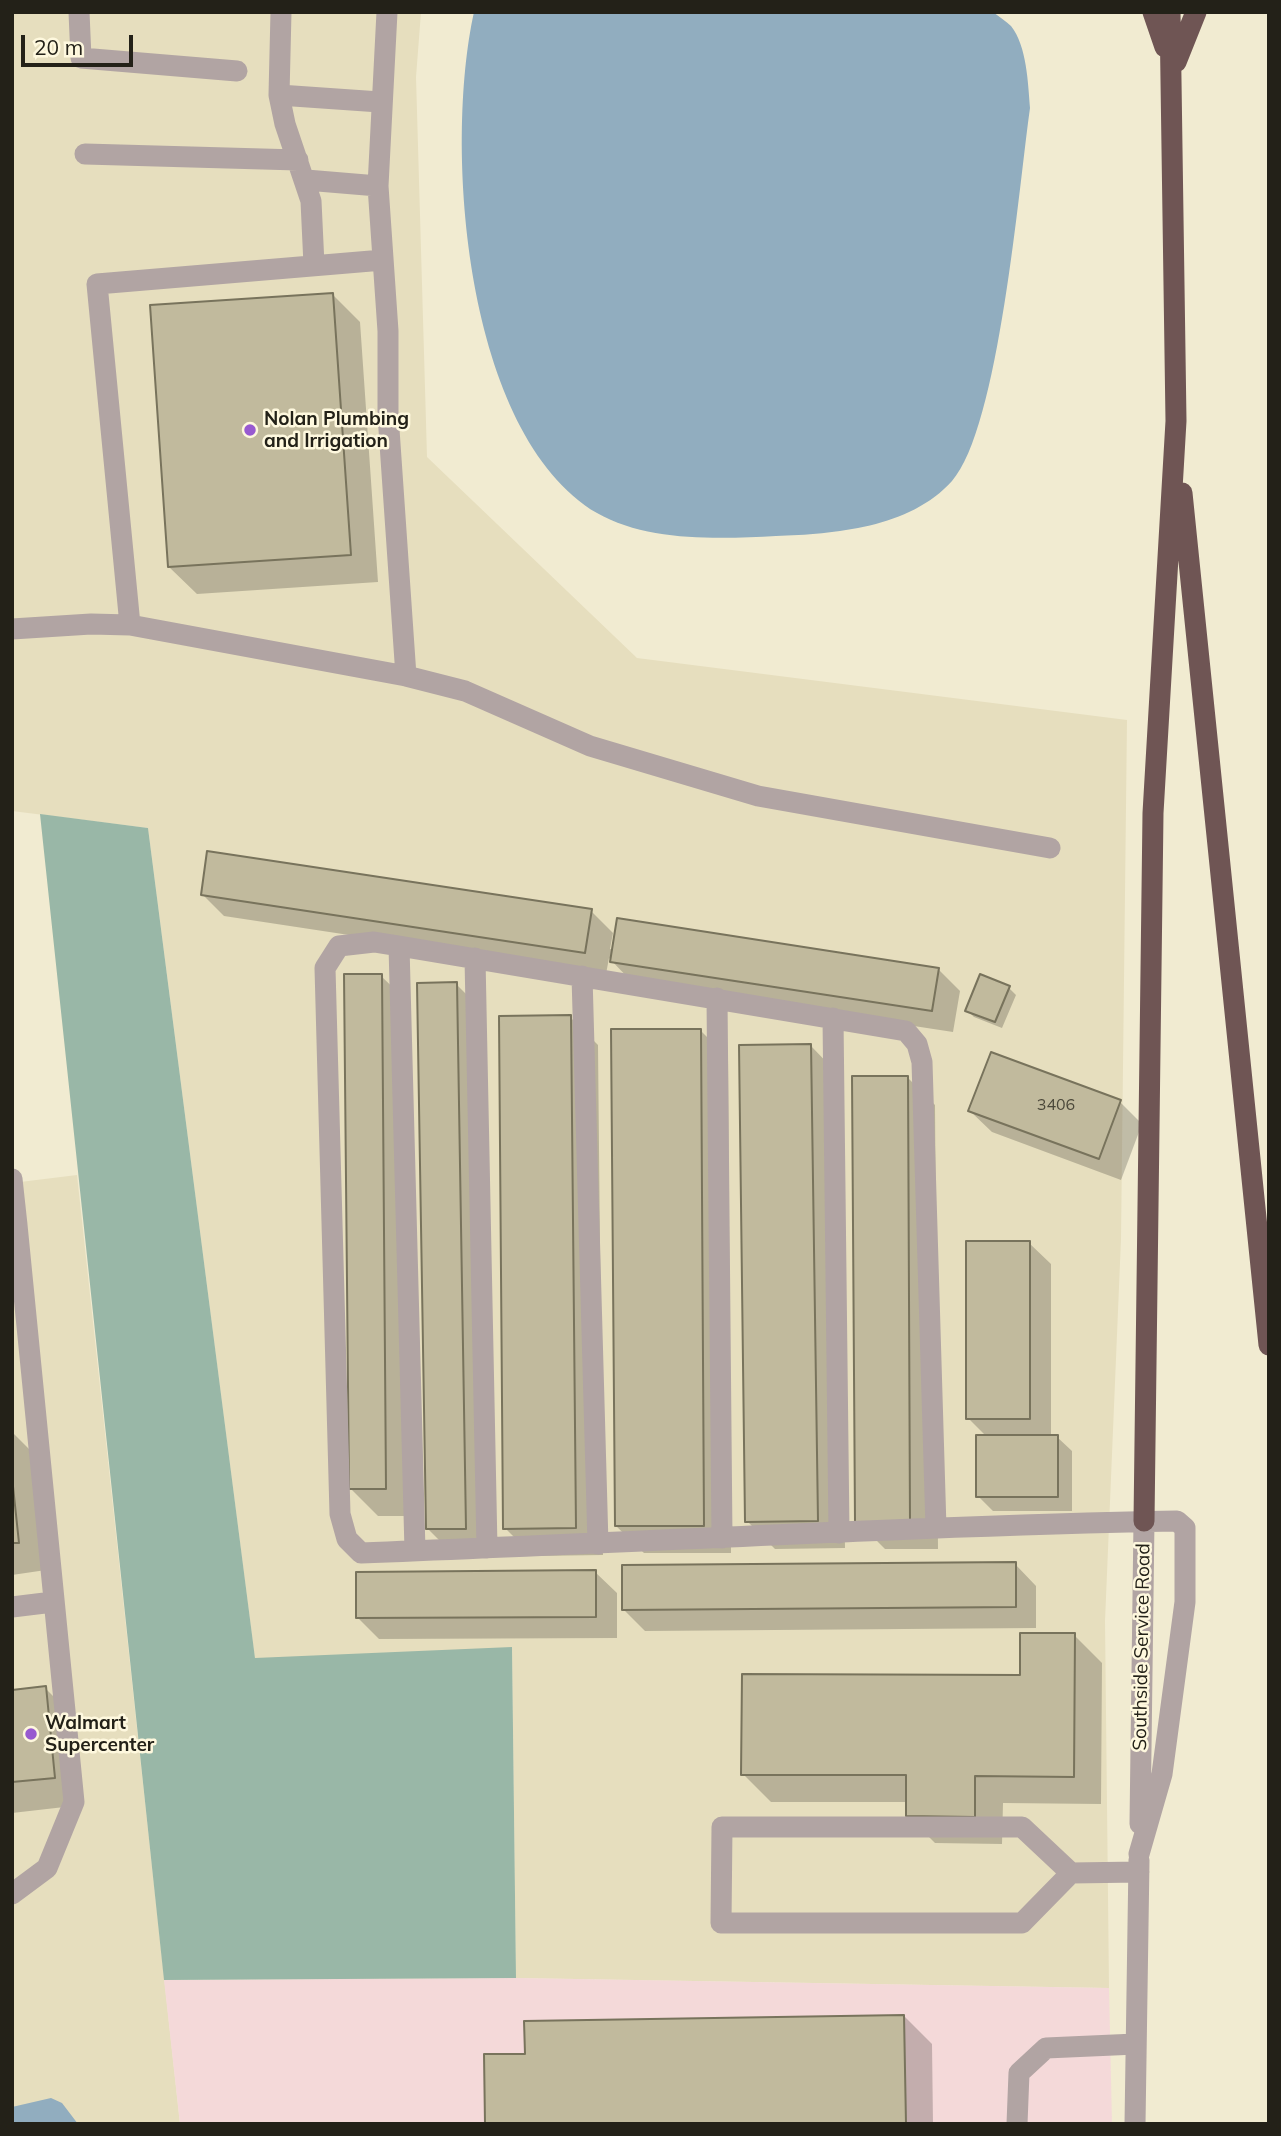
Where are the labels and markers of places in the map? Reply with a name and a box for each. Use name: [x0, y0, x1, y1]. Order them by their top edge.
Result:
place label: Nolan Plumbing and Irrigation: [264, 408, 409, 452]
marker: Nolan Plumbing and Irrigation: [242, 422, 258, 438]
place label: Walmart Supercenter: [45, 1712, 154, 1756]
marker: Walmart Supercenter: [23, 1726, 39, 1742]

